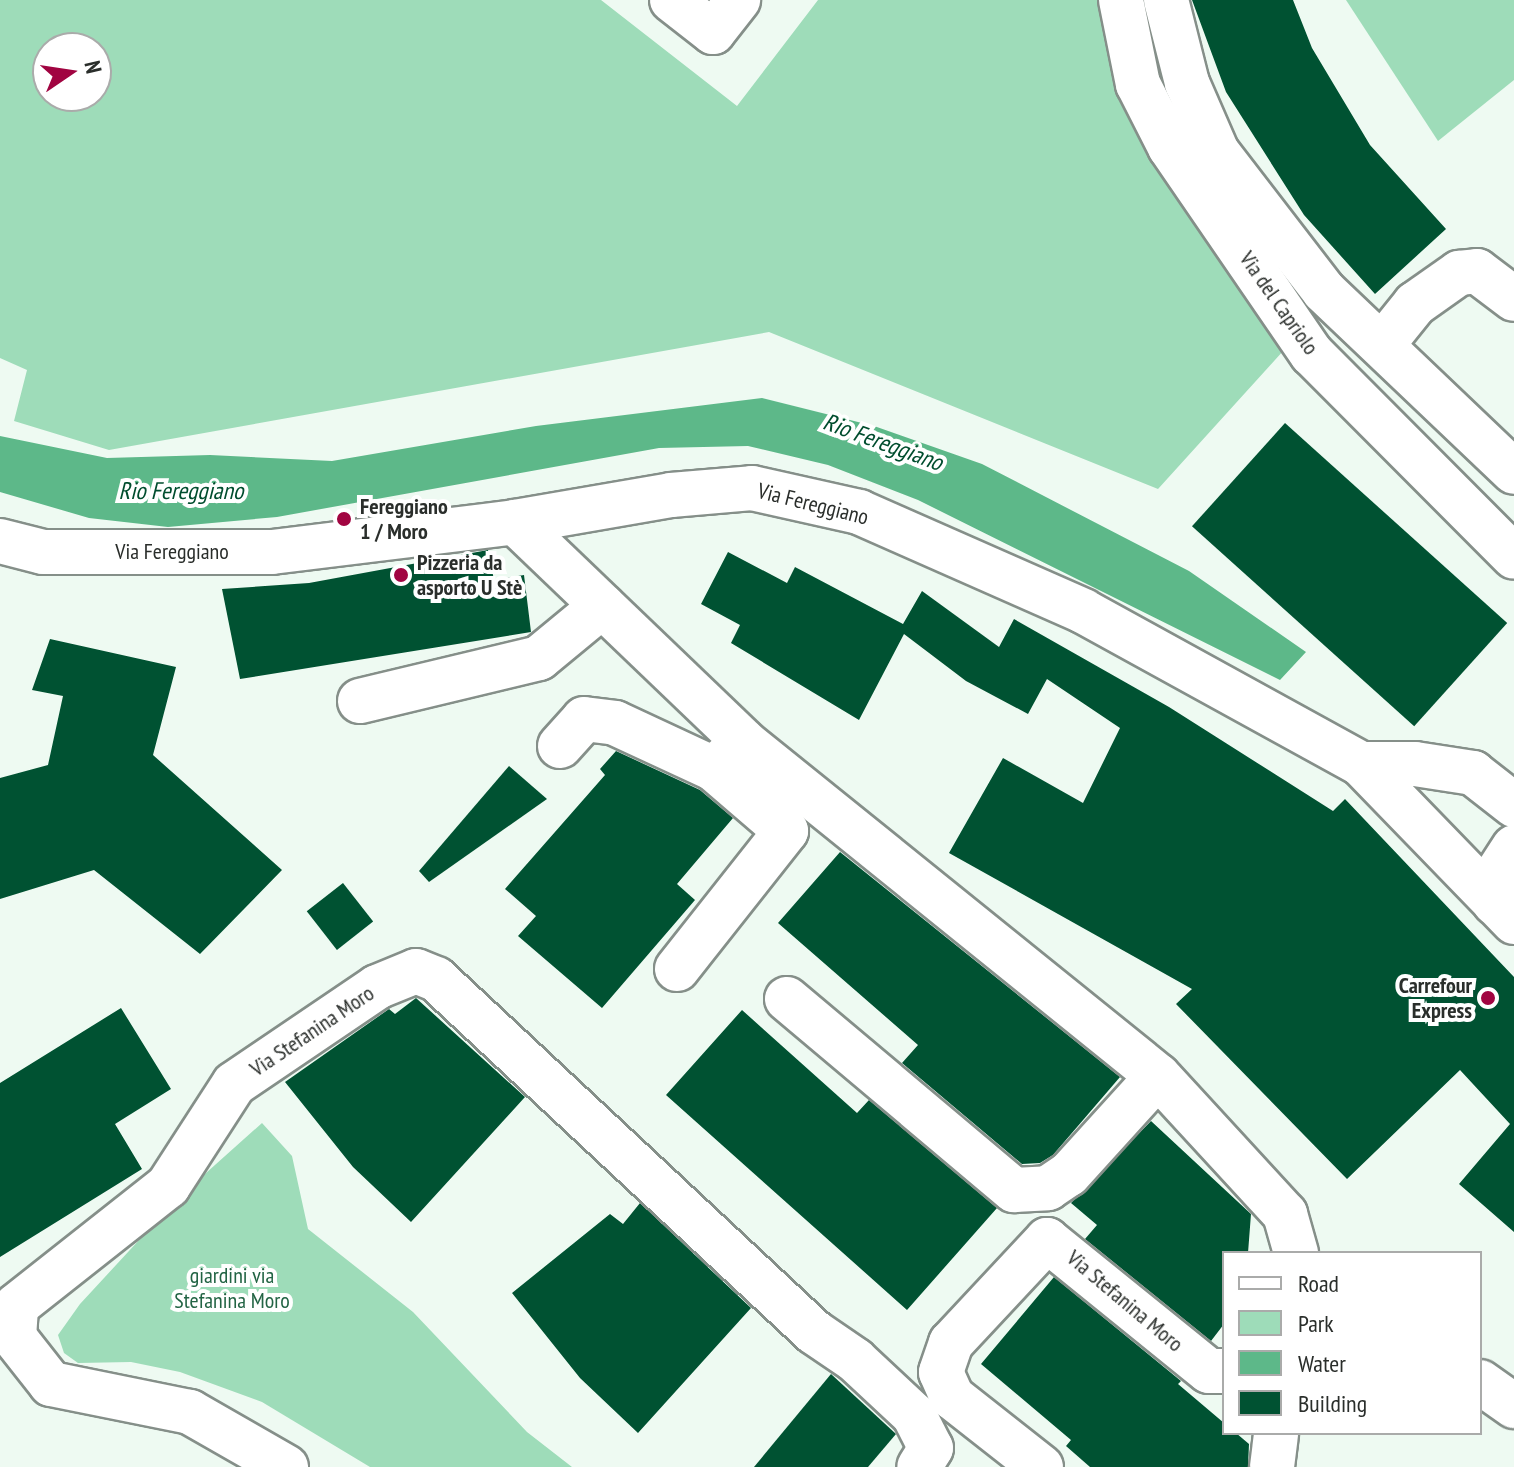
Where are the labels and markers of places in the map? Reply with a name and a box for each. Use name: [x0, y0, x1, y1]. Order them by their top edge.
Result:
place label: Fereggiano 1 / Moro: [360, 493, 448, 544]
marker: Fereggiano 1 / Moro: [335, 510, 353, 528]
place label: Pizzeria da asporto U Stè: [417, 549, 522, 600]
marker: Pizzeria da asporto U Stè: [392, 566, 410, 584]
place label: Carrefour Express: [1399, 972, 1472, 1024]
marker: Carrefour Express: [1479, 989, 1497, 1007]

